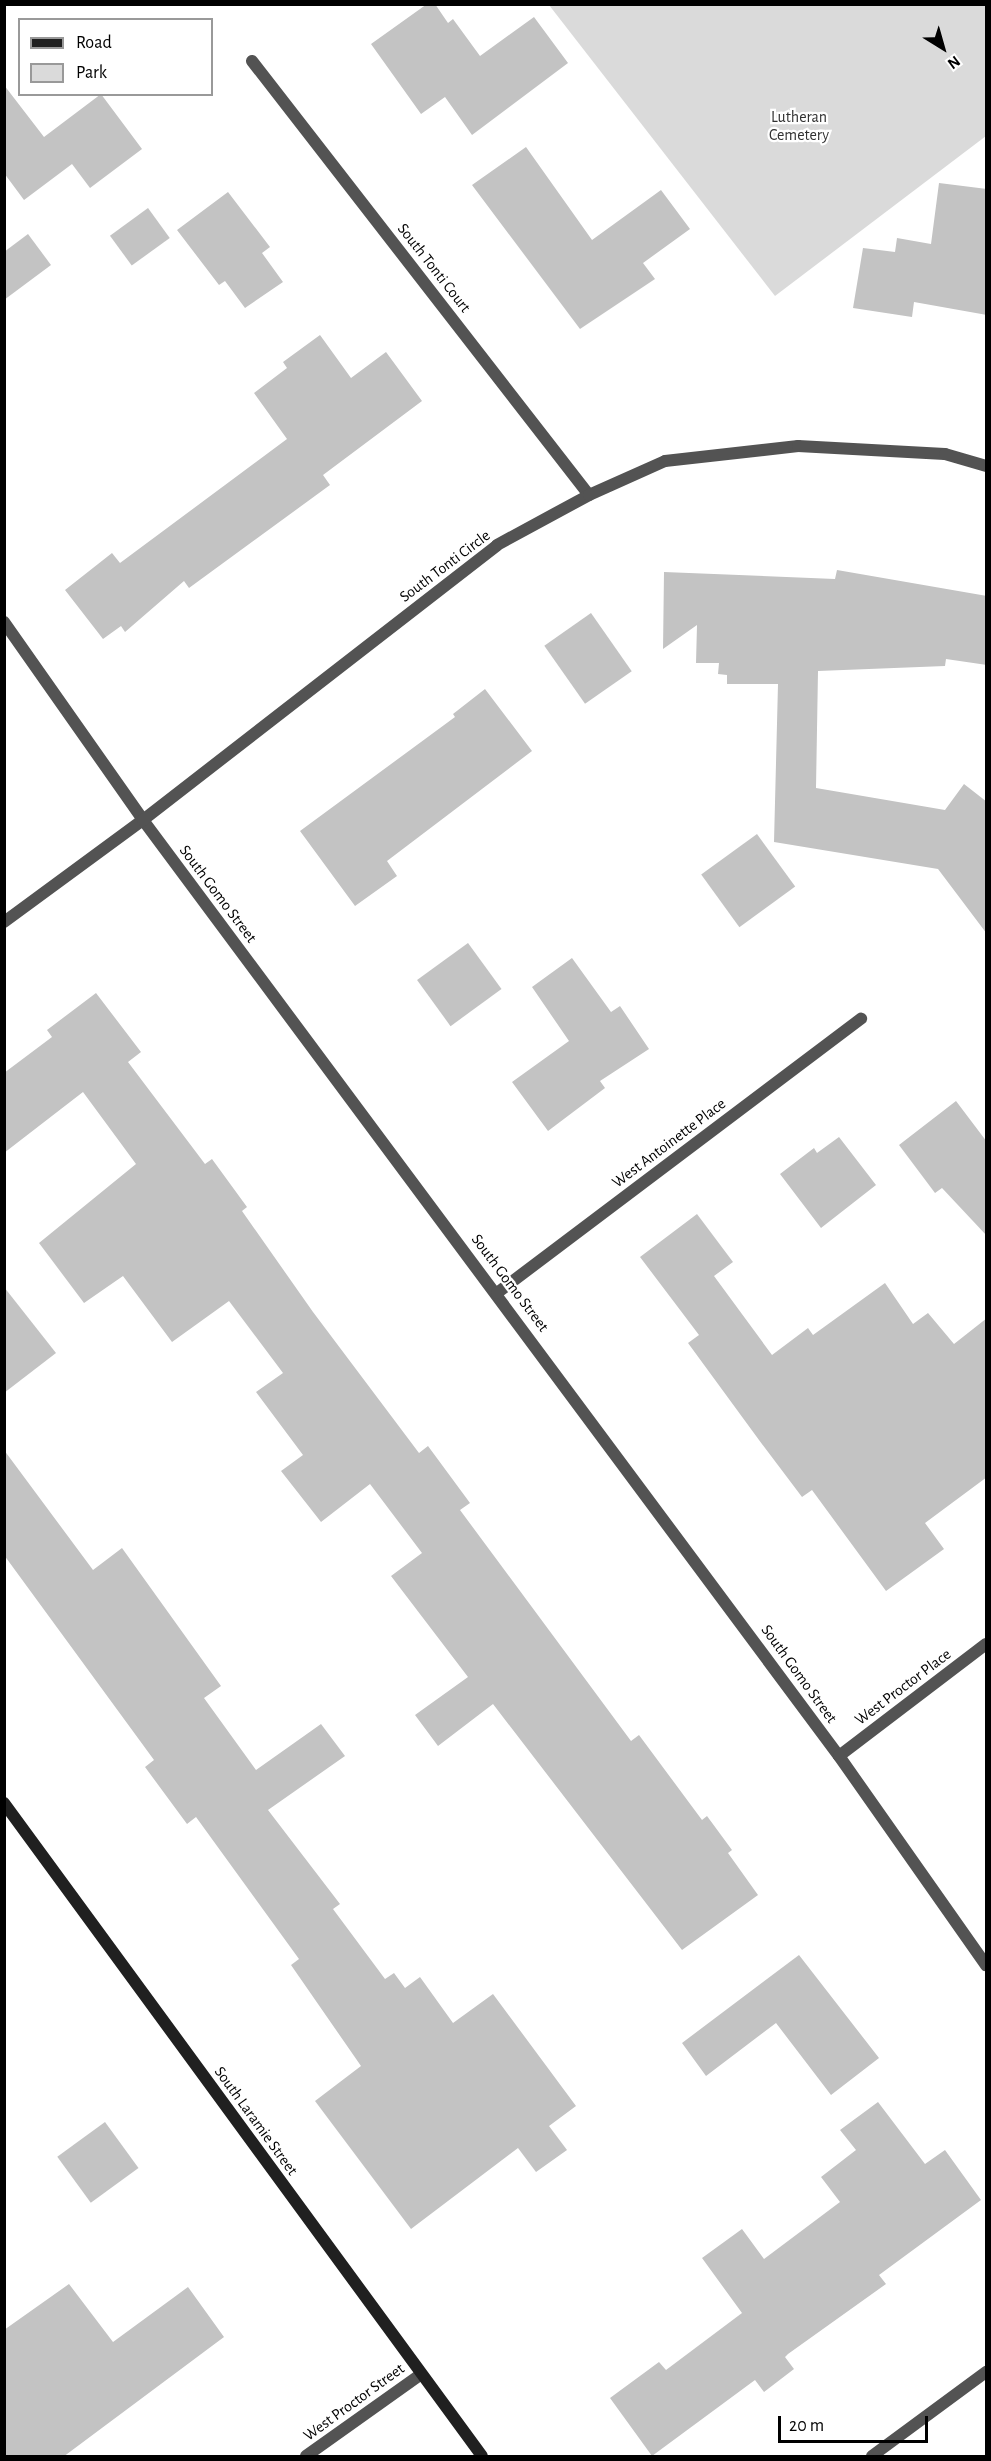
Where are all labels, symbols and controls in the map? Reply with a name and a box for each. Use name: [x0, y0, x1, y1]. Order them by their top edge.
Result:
legend: [18, 18, 213, 96]
north arrow: [913, 18, 973, 78]
text: Road: [76, 34, 112, 52]
text: N: [945, 53, 963, 72]
text: Park: [76, 64, 107, 82]
park label: Lutheran Cemetery: [769, 107, 829, 145]
street label: South Tonti Court: [393, 220, 475, 316]
street label: South Tonti Circle: [396, 526, 494, 606]
street label: South Gomo Street: [175, 841, 261, 947]
street label: West Antoinette Place: [608, 1094, 730, 1192]
street label: South Gomo Street: [467, 1230, 553, 1336]
street label: South Gomo Street: [757, 1621, 841, 1727]
street label: West Proctor Place: [851, 1645, 955, 1729]
street label: South Laramie Street: [210, 2063, 302, 2179]
street label: West Proctor Street: [300, 2359, 408, 2445]
scale bar: [781, 2404, 931, 2442]
text: 20 m: [789, 2417, 824, 2435]

